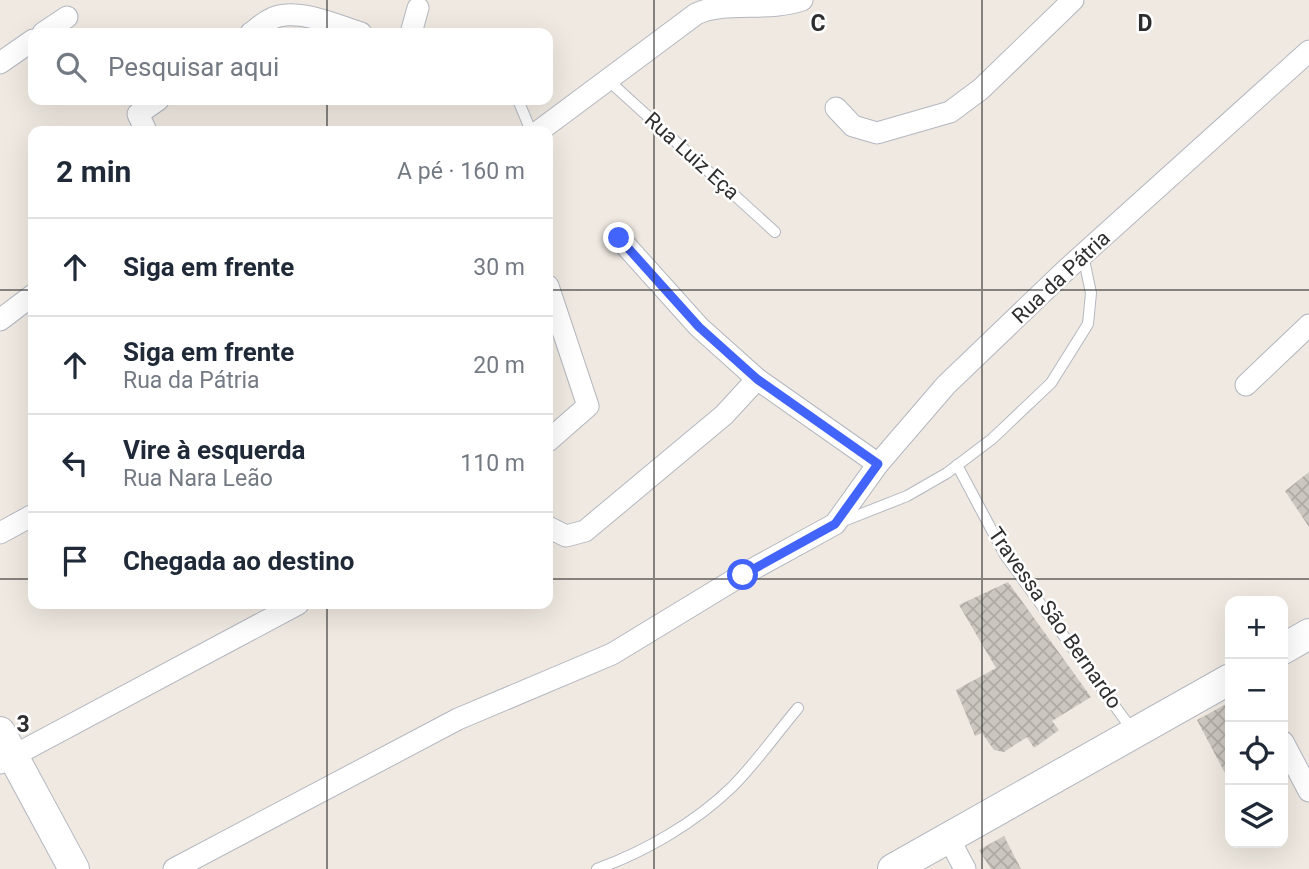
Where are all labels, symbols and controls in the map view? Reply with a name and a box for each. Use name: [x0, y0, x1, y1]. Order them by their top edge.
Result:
text: C: [810, 10, 826, 37]
text: D: [1138, 10, 1152, 37]
search box: [28, 28, 553, 105]
icon: search: [52, 48, 90, 86]
text: Pesquisar aqui: [108, 52, 279, 82]
street label: Rua Luiz Eça: [640, 107, 744, 205]
text: 2 min: [56, 154, 131, 189]
text: A pé · 160 m: [397, 158, 525, 185]
route end: [603, 222, 634, 253]
street label: Rua da Pátria: [1007, 226, 1115, 328]
icon: ahead: [56, 248, 94, 286]
text: Siga em frente: [123, 252, 294, 282]
text: 30 m: [473, 254, 525, 281]
text: Siga em frente: [123, 337, 294, 367]
icon: ahead: [56, 346, 94, 384]
text: 20 m: [473, 352, 525, 379]
text: Rua da Pátria: [123, 367, 260, 394]
text: Vire à esquerda: [123, 435, 306, 465]
icon: left: [56, 444, 94, 482]
text: 110 m: [460, 450, 525, 477]
text: Rua Nara Leão: [123, 465, 273, 492]
street label: Travessa São Bernardo: [983, 523, 1127, 713]
icon: arrive: [56, 542, 94, 580]
text: Chegada ao destino: [123, 546, 354, 576]
route start: [727, 559, 758, 590]
map controls: [1225, 596, 1288, 848]
button: +: [1225, 596, 1288, 659]
button: −: [1225, 659, 1288, 722]
text: 3: [16, 711, 30, 738]
button: locate: [1225, 722, 1288, 785]
button: layers: [1225, 785, 1288, 848]

